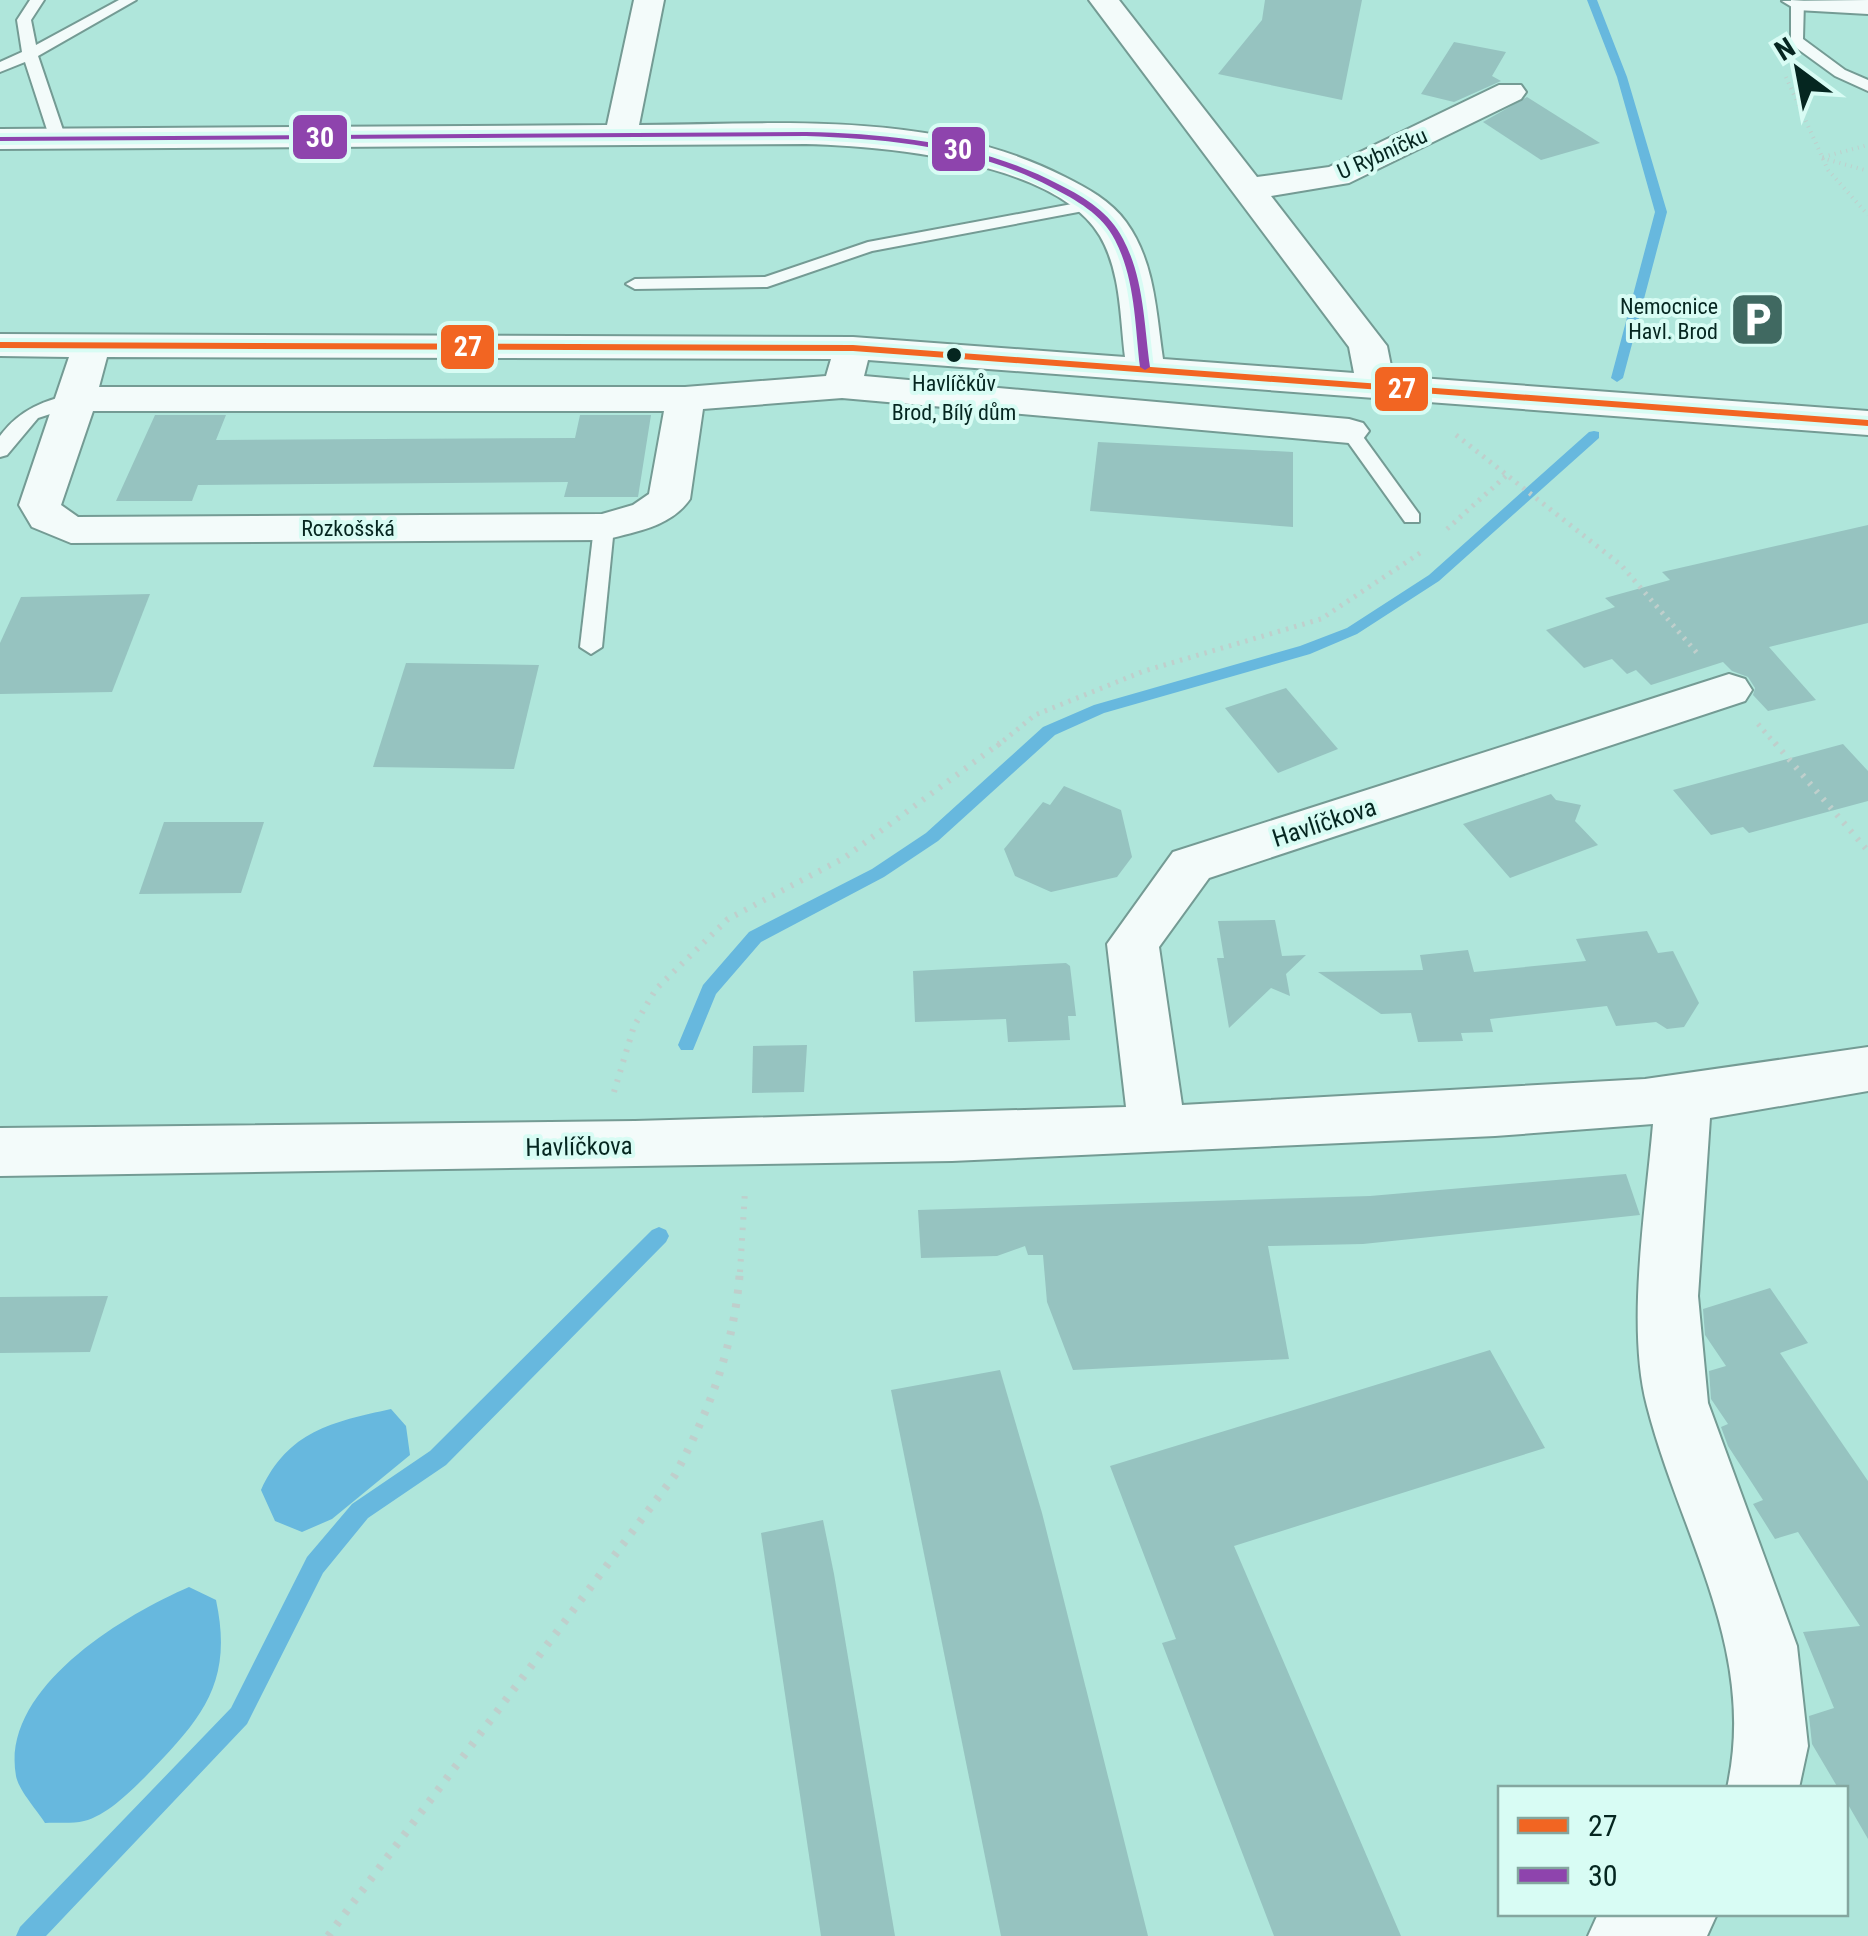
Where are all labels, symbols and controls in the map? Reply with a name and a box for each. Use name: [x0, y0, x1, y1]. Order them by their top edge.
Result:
north arrow: [1748, 20, 1848, 120]
text: N: [1769, 31, 1801, 68]
line badge: 30: [291, 113, 349, 161]
text: 30: [306, 121, 334, 154]
street label: U Rybníčku: [1333, 123, 1431, 184]
line badge: 30: [930, 125, 987, 173]
text: 30: [944, 133, 972, 166]
parking icon: Nemocnice Havl. Brod: [1727, 289, 1787, 349]
place label: Nemocnice Havl. Brod: [1620, 294, 1718, 344]
line badge: 27: [439, 323, 496, 371]
text: 27: [454, 330, 482, 363]
marker: Havlíčkův Brod, Bílý dům: [944, 345, 964, 365]
line badge: 27: [1373, 365, 1430, 413]
place label: Havlíčkův Brod, Bílý dům: [892, 371, 1016, 425]
text: 27: [1388, 372, 1416, 405]
street label: Rozkošská: [301, 516, 395, 541]
street label: Havlíčkova: [1269, 792, 1380, 853]
street label: Havlíčkova: [525, 1131, 633, 1162]
legend: [1498, 1786, 1848, 1916]
text: 27: [1588, 1808, 1618, 1843]
text: 30: [1588, 1858, 1618, 1893]

